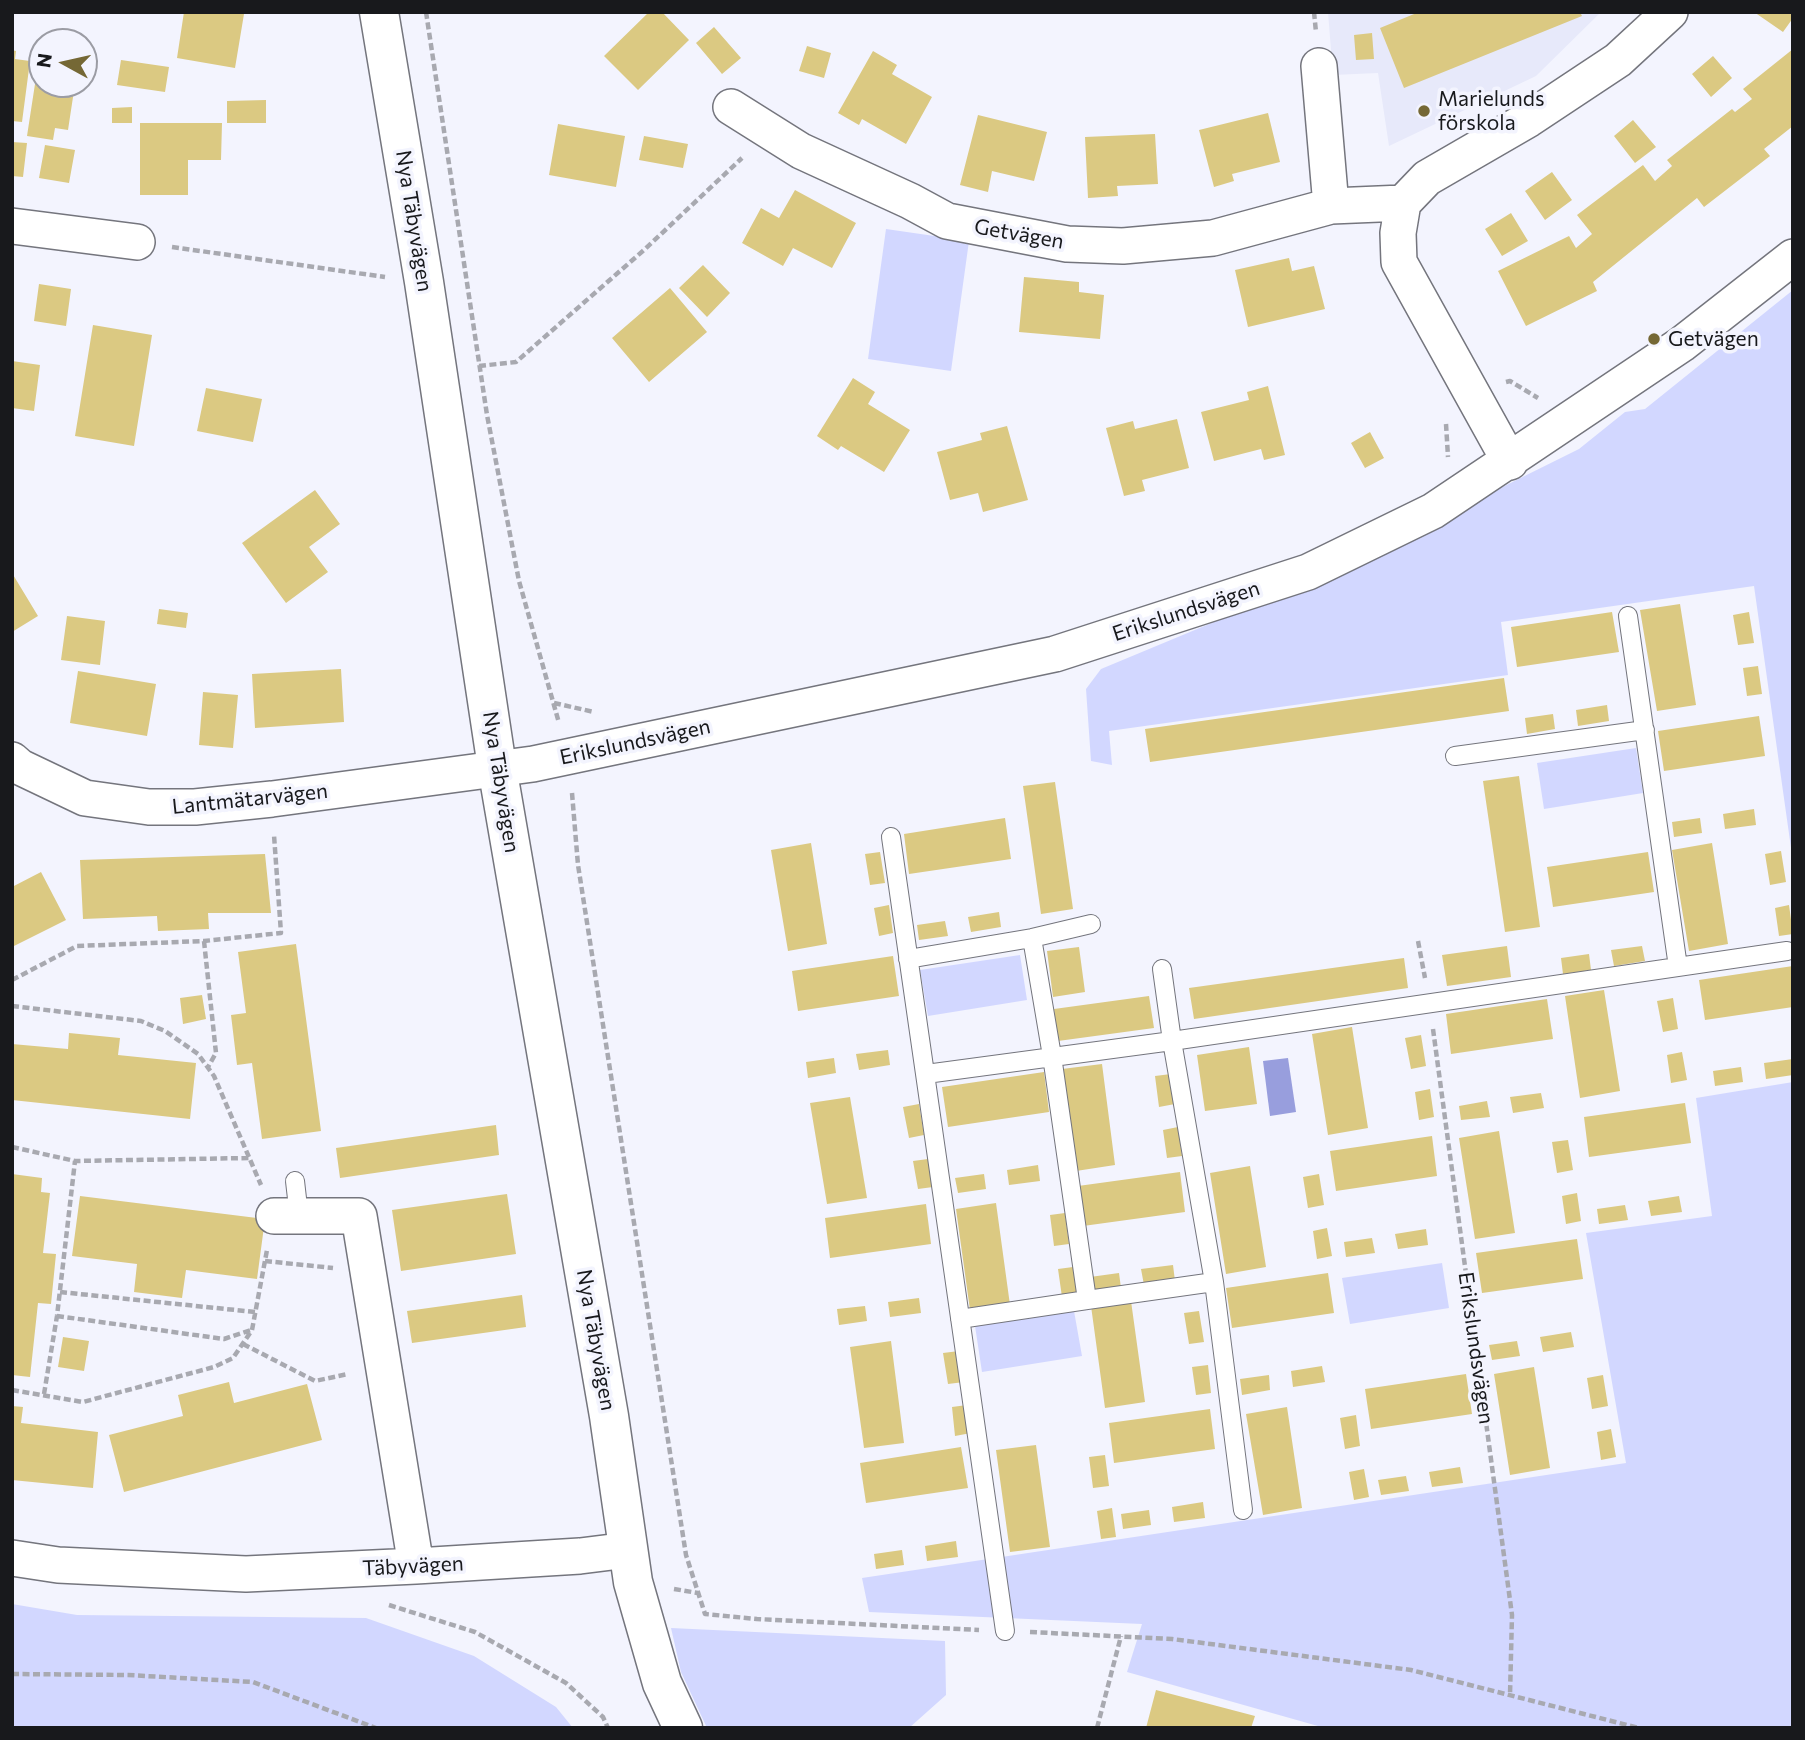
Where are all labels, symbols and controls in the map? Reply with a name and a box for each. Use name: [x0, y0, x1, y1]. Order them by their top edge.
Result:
north arrow: [28, 28, 98, 98]
text: N: [31, 52, 56, 69]
place label: Marielunds förskola: [1438, 86, 1545, 136]
marker: Marielunds förskola: [1416, 103, 1432, 119]
street label: Nya Täbyvägen: [390, 148, 438, 294]
street label: Getvägen: [972, 214, 1066, 254]
place label: Getvägen: [1668, 326, 1759, 352]
marker: Getvägen: [1646, 331, 1662, 347]
street label: Erikslundsvägen: [1109, 575, 1263, 647]
street label: Nya Täbyvägen: [477, 709, 525, 855]
street label: Erikslundsvägen: [557, 714, 713, 770]
street label: Lantmätarvägen: [171, 778, 329, 820]
street label: Nya Täbyvägen: [571, 1267, 621, 1413]
street label: Erikslundsvägen: [1453, 1270, 1499, 1426]
street label: Täbyvägen: [362, 1551, 464, 1581]

